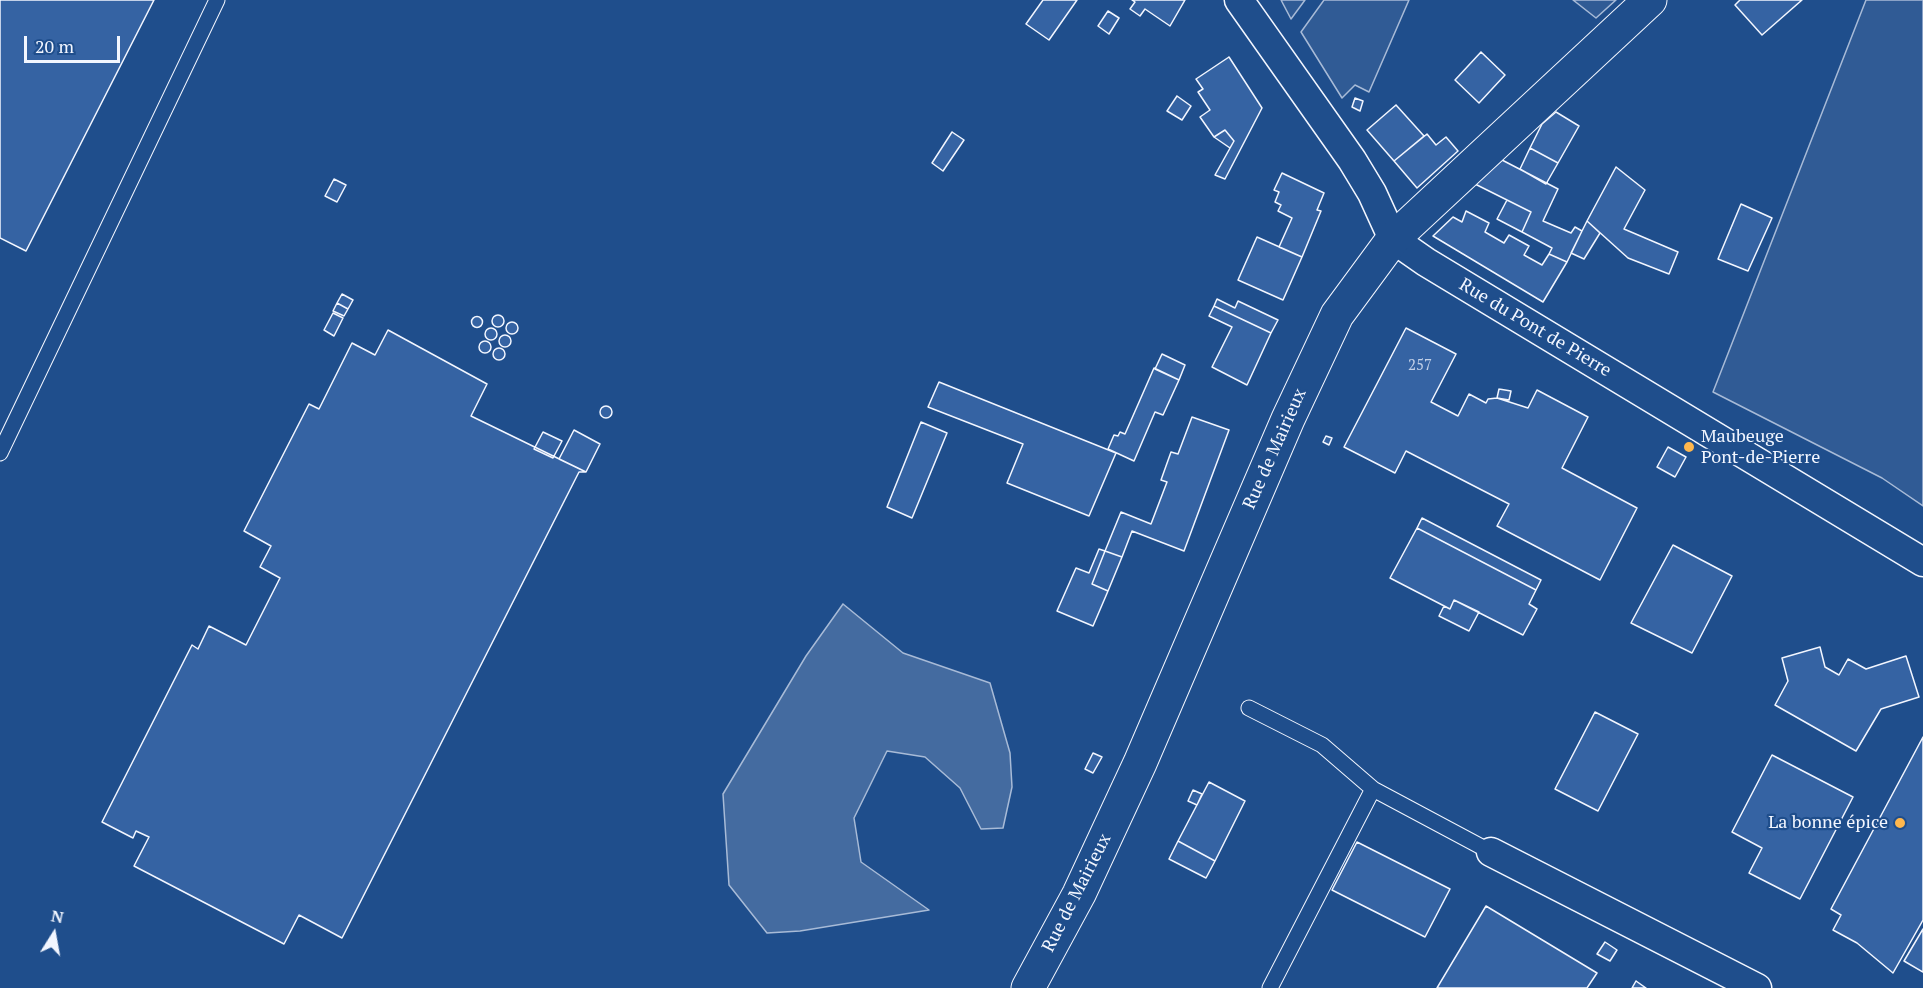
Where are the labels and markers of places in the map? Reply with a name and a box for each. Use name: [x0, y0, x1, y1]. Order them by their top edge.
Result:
place label: Maubeuge Pont-de-Pierre: [1701, 426, 1820, 468]
marker: Maubeuge Pont-de-Pierre: [1682, 440, 1696, 454]
place label: La bonne épice: [1768, 812, 1888, 834]
marker: La bonne épice: [1893, 816, 1907, 830]

